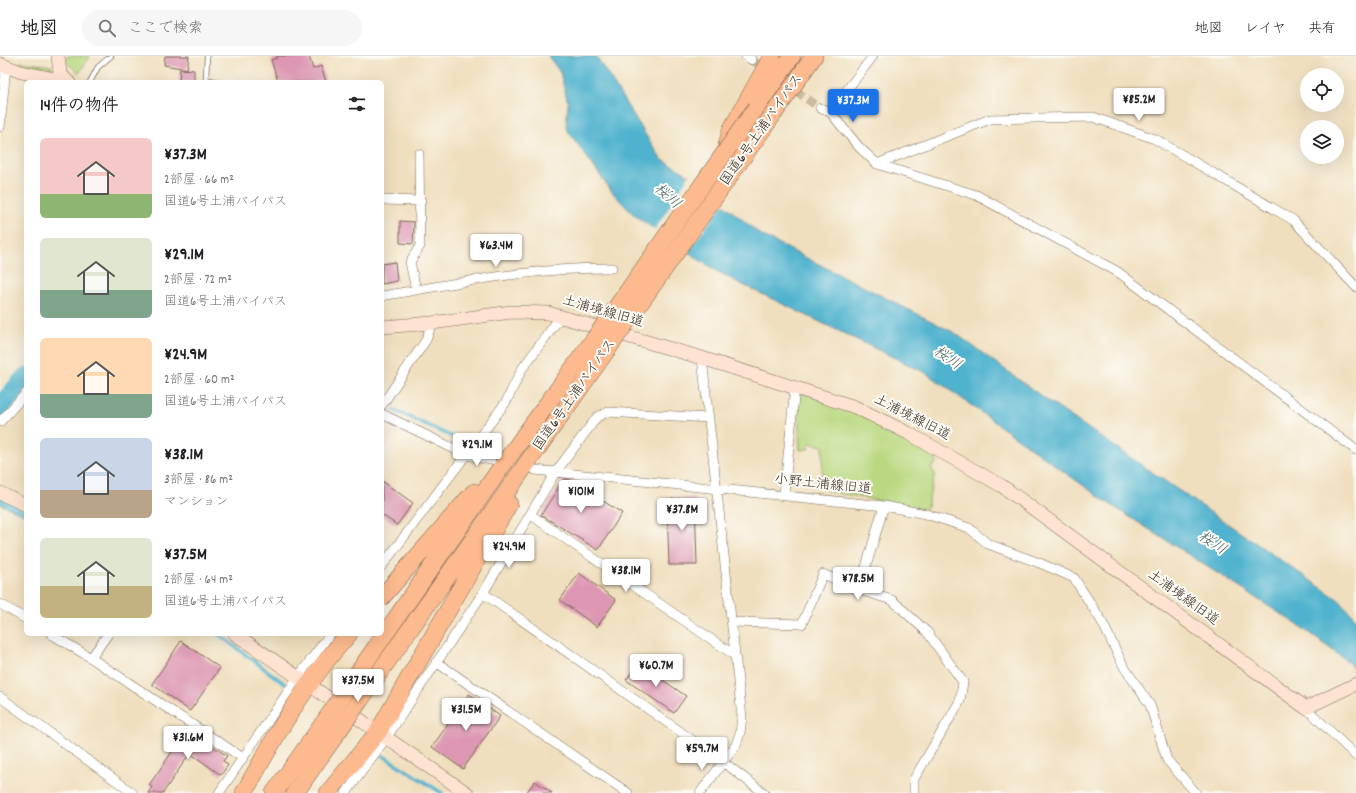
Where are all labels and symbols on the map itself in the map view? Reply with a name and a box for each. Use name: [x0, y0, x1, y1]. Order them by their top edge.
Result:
street label: 国道6号土浦バイパス: [716, 70, 808, 190]
pin: ¥85.2M: [1106, 88, 1172, 122]
pin: ¥37.3M: [820, 89, 886, 123]
water label: 桜川: [648, 179, 686, 215]
pin: ¥63.4M: [463, 234, 529, 268]
street label: 土浦境線旧道: [560, 291, 646, 333]
street label: 国道6号土浦バイパス: [529, 335, 621, 455]
water label: 桜川: [928, 341, 966, 377]
street label: 土浦境線旧道: [870, 390, 954, 446]
pin: ¥29.1M: [444, 433, 510, 467]
street label: 小野土浦線旧道: [773, 470, 873, 500]
pin: ¥101M: [553, 480, 609, 514]
pin: ¥37.8M: [649, 498, 715, 532]
water label: 桜川: [1193, 527, 1231, 561]
pin: ¥24.9M: [476, 535, 542, 569]
pin: ¥38.1M: [593, 559, 659, 593]
street label: 土浦境線旧道: [1143, 565, 1223, 631]
pin: ¥78.5M: [825, 567, 891, 601]
pin: ¥60.7M: [623, 654, 689, 688]
pin: ¥37.5M: [325, 669, 391, 703]
pin: ¥31.5M: [433, 698, 499, 732]
pin: ¥31.6M: [155, 726, 221, 760]
pin: ¥59.7M: [669, 737, 735, 771]

